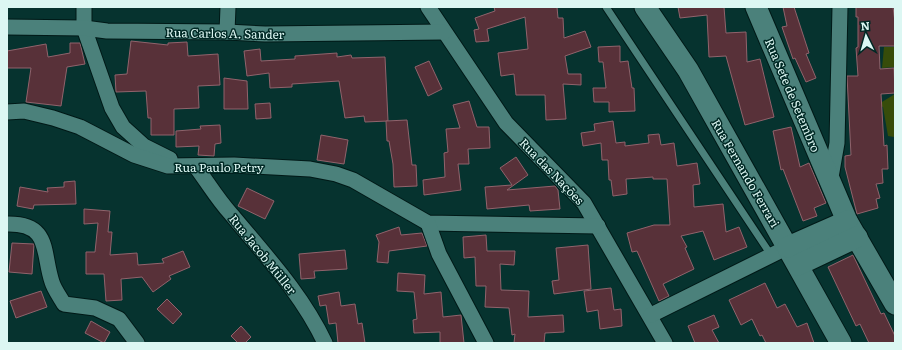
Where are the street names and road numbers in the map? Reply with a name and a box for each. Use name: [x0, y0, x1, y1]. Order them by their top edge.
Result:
street label: Rua Carlos A. Sander: [165, 23, 285, 43]
street label: Rua Sete de Setembro: [761, 35, 825, 155]
street label: Rua Fernando Ferrari: [708, 115, 784, 231]
street label: Rua das Nações: [516, 134, 589, 209]
street label: Rua Paulo Petry: [174, 158, 264, 176]
street label: Rua Jacob Müller: [225, 210, 301, 298]

